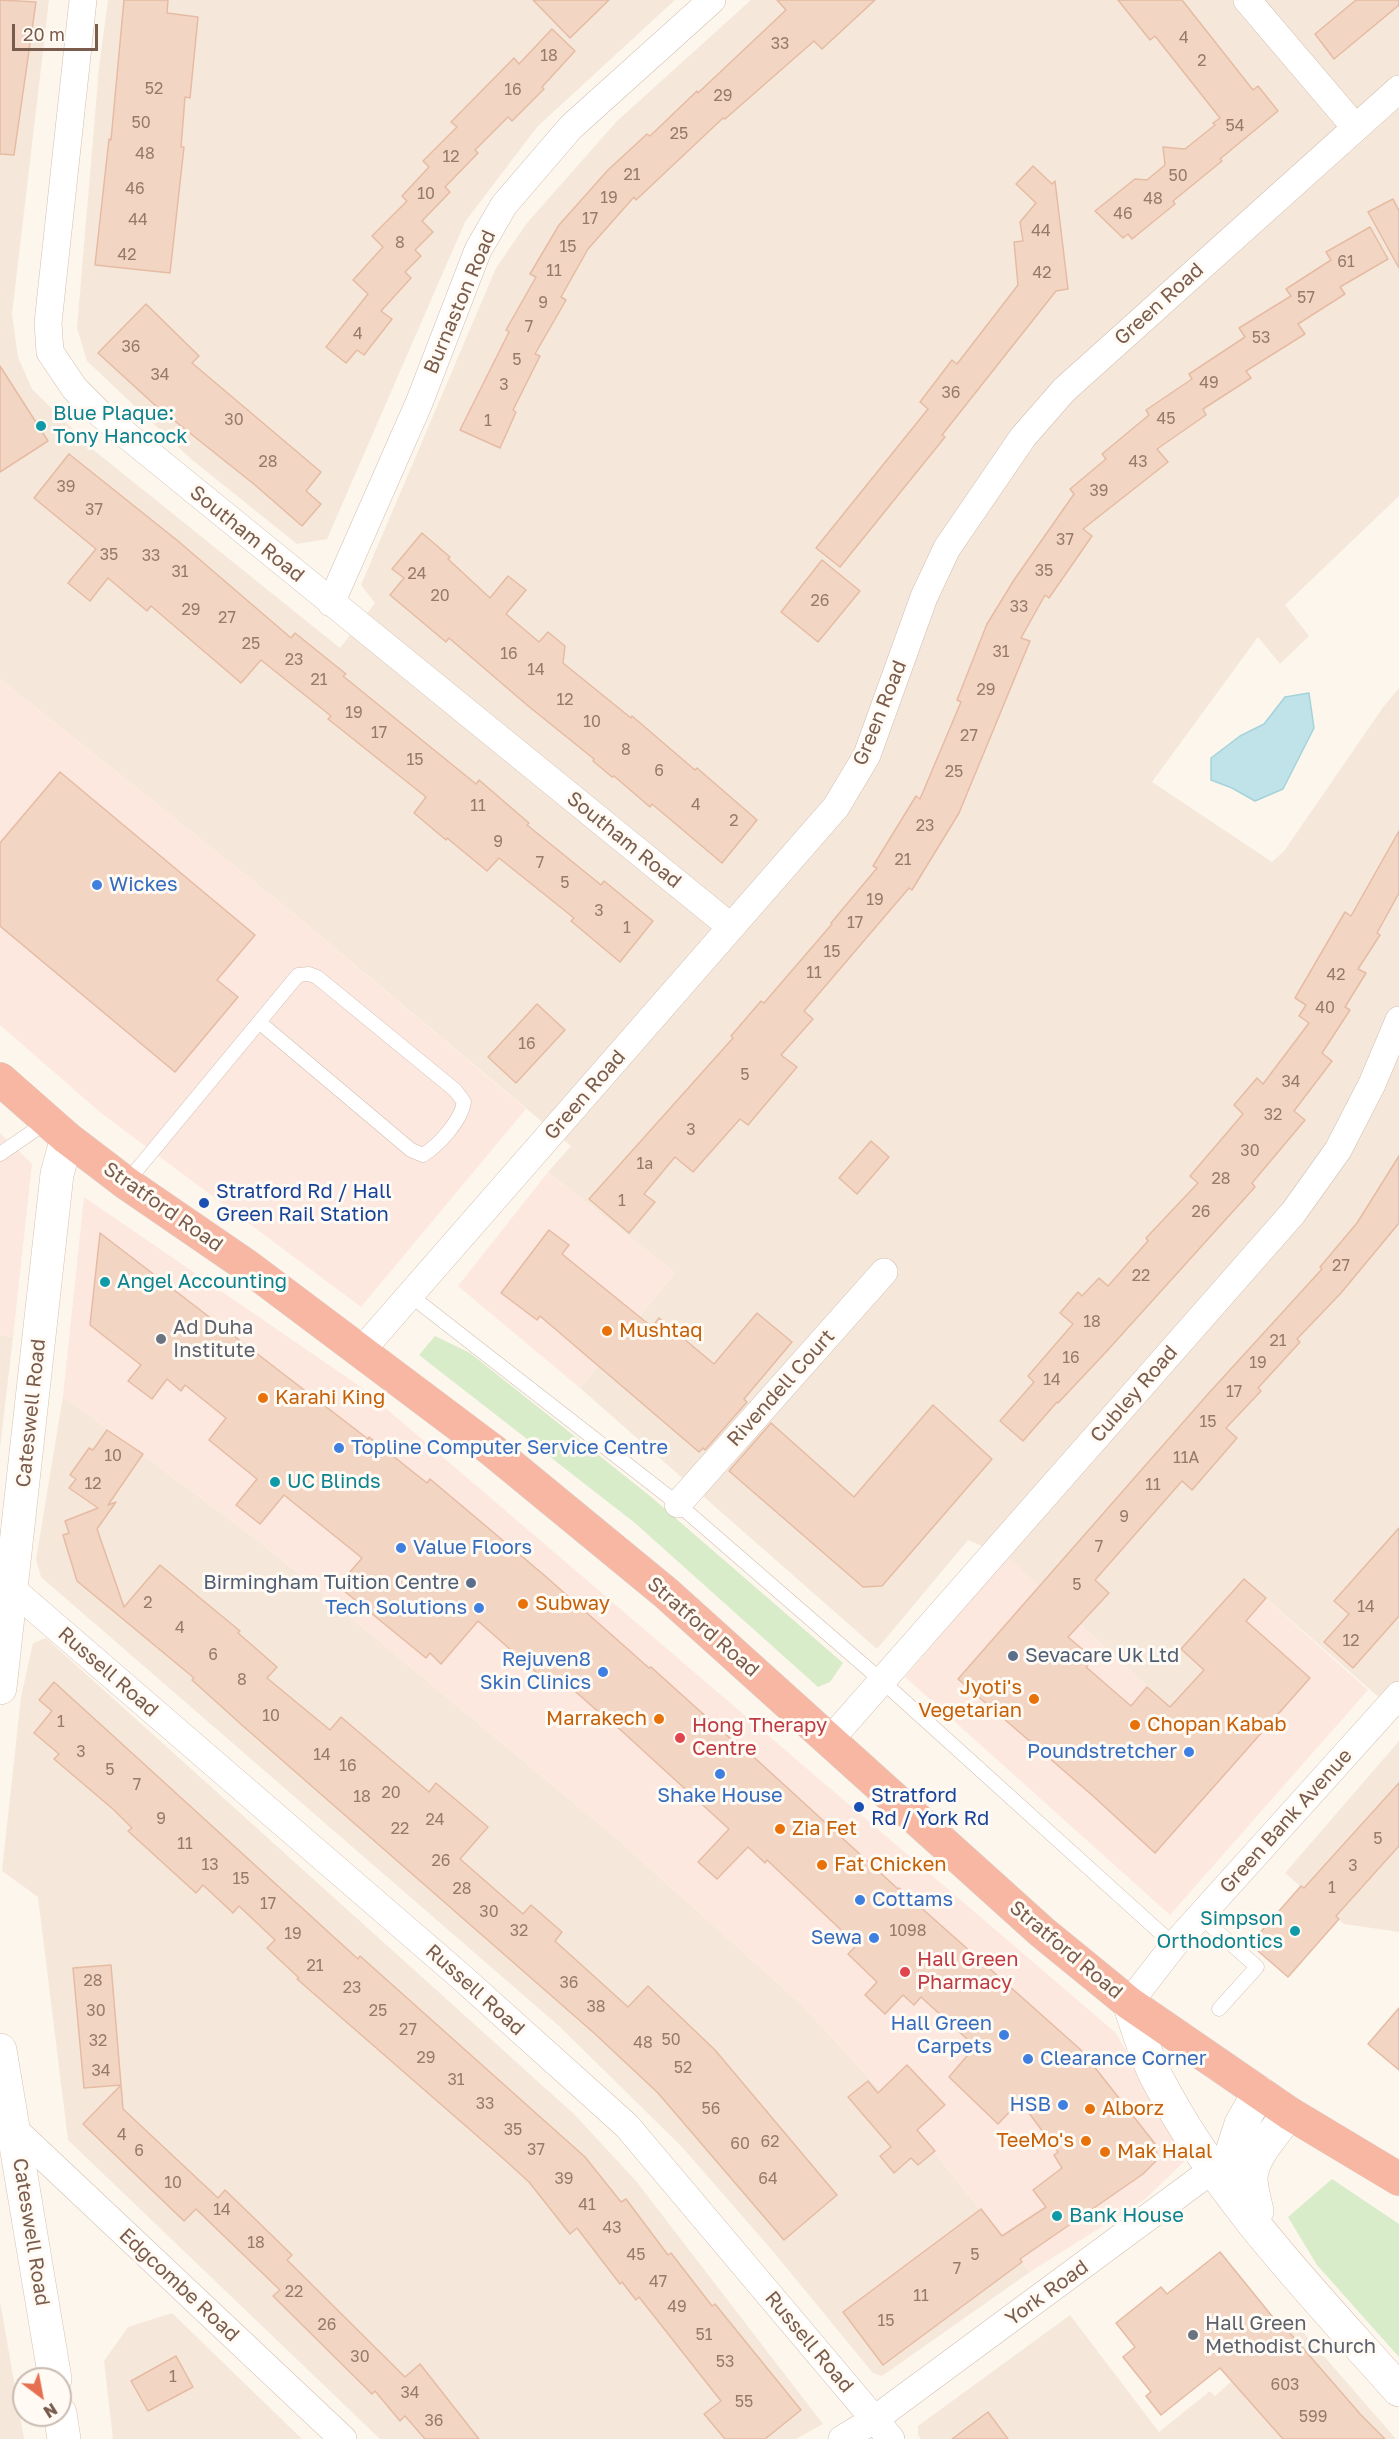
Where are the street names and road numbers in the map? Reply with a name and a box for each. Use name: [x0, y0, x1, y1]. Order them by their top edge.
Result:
street label: Burnaston Road: [419, 227, 501, 377]
street label: Green Road: [1110, 258, 1208, 350]
street label: Southam Road: [185, 481, 309, 587]
street label: Green Road: [848, 657, 912, 769]
street label: Southam Road: [562, 787, 686, 893]
street label: Green Road: [539, 1045, 631, 1145]
street label: Stratford Road: [99, 1157, 227, 1257]
street label: Rivendell Court: [722, 1325, 840, 1451]
street label: Cateswell Road: [11, 1338, 51, 1488]
street label: Cubley Road: [1085, 1341, 1183, 1447]
street label: Stratford Road: [642, 1572, 764, 1682]
street label: Russell Road: [53, 1622, 163, 1722]
street label: Green Bank Avenue: [1215, 1744, 1357, 1898]
street label: Stratford Road: [1005, 1896, 1127, 2004]
street label: Russell Road: [421, 1939, 529, 2041]
street label: Cateswell Road: [7, 2156, 55, 2308]
street label: Edgcombe Road: [114, 2223, 244, 2347]
street label: York Road: [1001, 2255, 1093, 2331]
street label: Russell Road: [760, 2286, 858, 2398]

